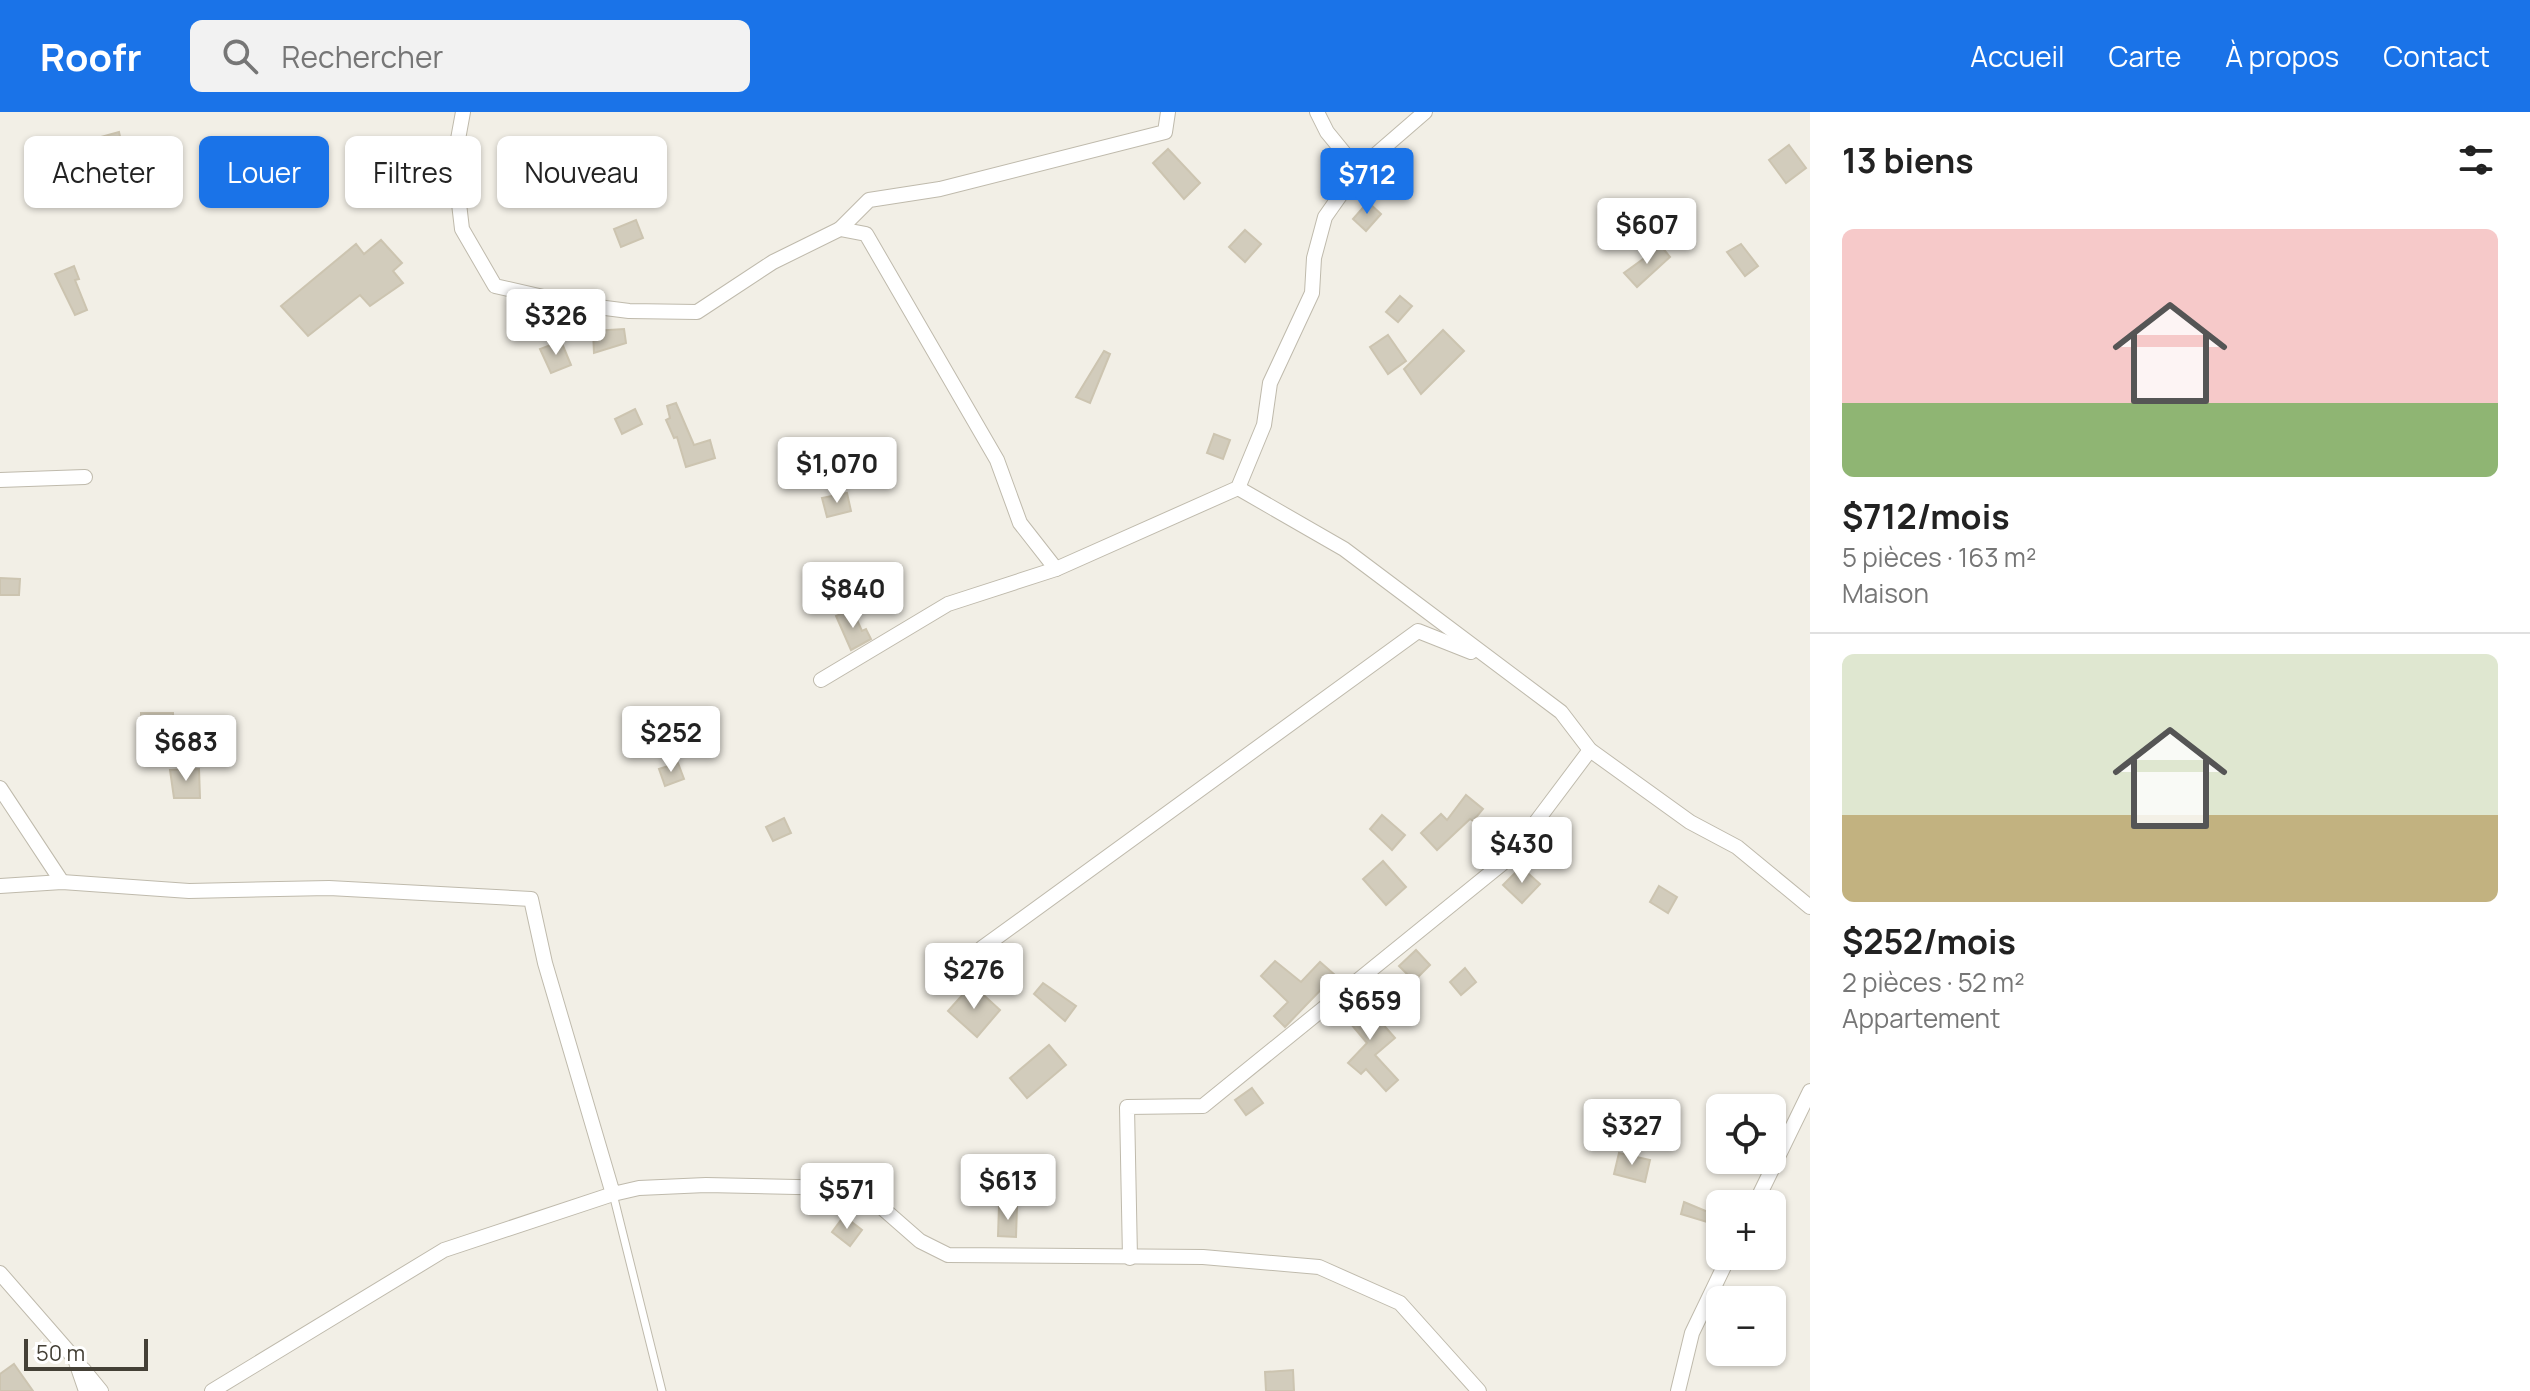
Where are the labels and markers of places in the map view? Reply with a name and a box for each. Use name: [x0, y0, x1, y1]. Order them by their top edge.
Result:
pin: $712: [1320, 148, 1414, 216]
pin: $607: [1600, 198, 1694, 266]
pin: $326: [509, 289, 603, 357]
pin: $1,070: [772, 437, 902, 505]
pin: $840: [806, 562, 900, 630]
pin: $252: [624, 706, 718, 774]
pin: $683: [139, 715, 233, 783]
pin: $430: [1475, 817, 1569, 885]
pin: $276: [927, 943, 1021, 1011]
pin: $659: [1323, 974, 1417, 1042]
pin: $327: [1585, 1099, 1679, 1167]
pin: $613: [961, 1154, 1055, 1222]
pin: $571: [800, 1163, 894, 1231]

